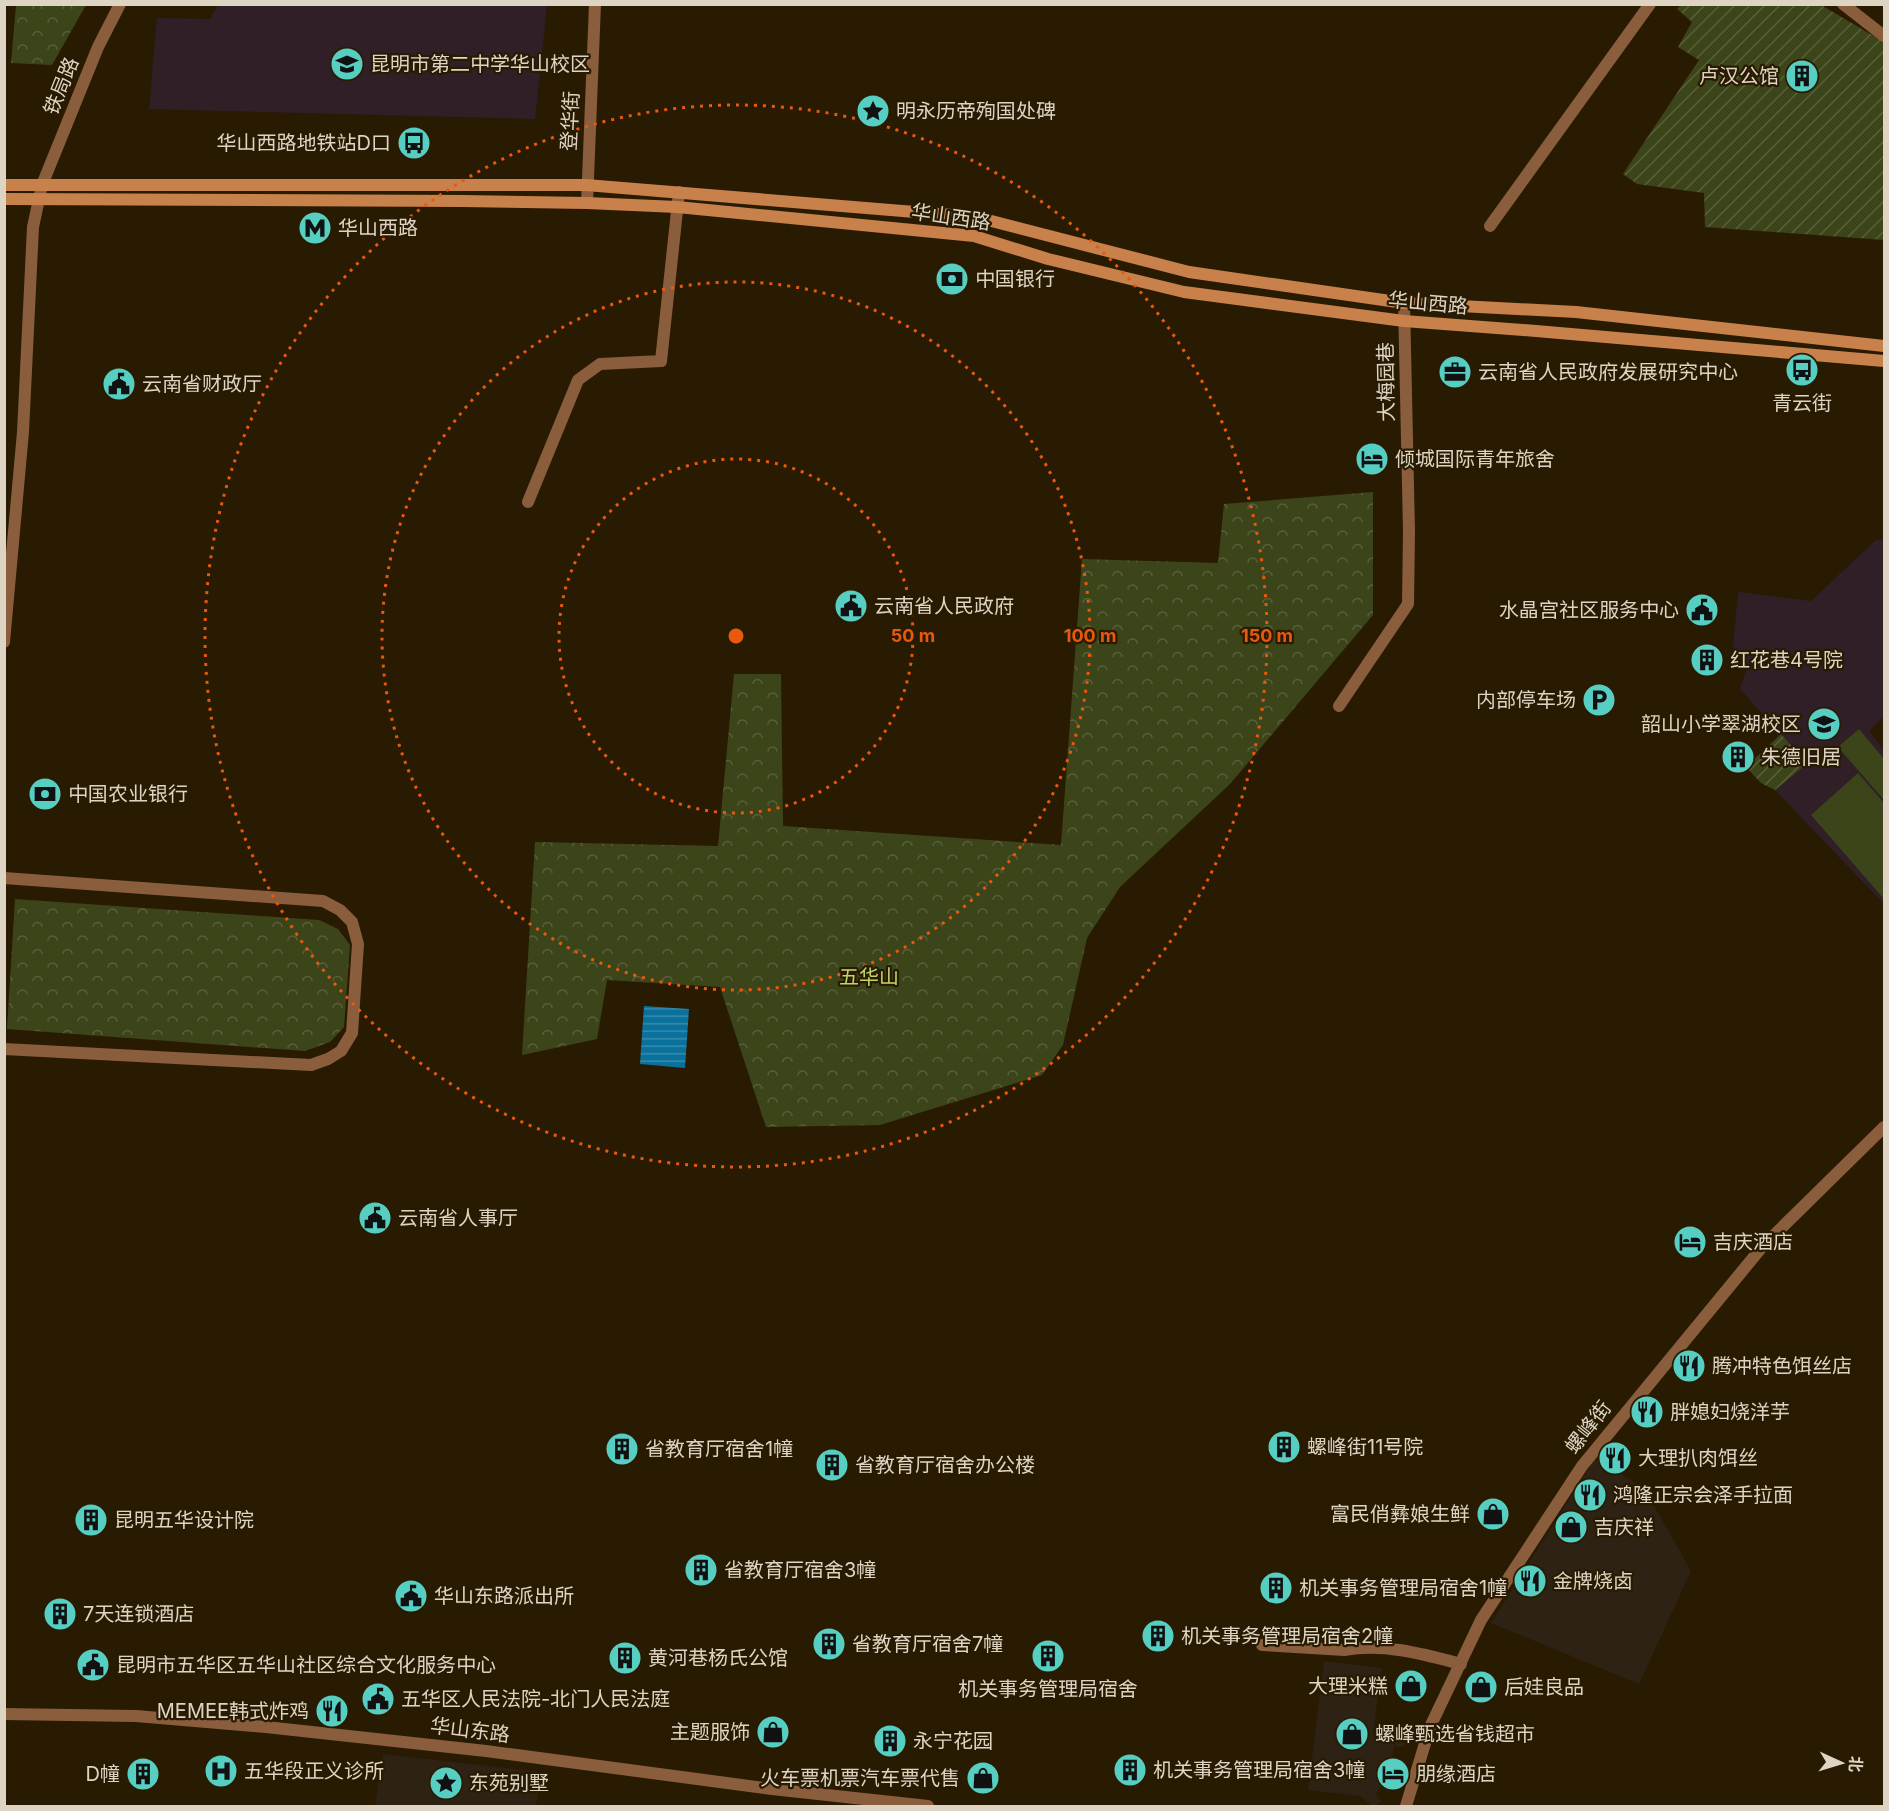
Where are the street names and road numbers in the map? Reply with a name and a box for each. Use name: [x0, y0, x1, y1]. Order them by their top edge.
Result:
street label: 铁局路: [39, 54, 83, 118]
street label: 登华街: [556, 90, 584, 152]
street label: 华山西路: [910, 200, 992, 234]
street label: 华山西路: [1387, 288, 1469, 318]
street label: 大梅园巷: [1373, 342, 1399, 422]
street label: 螺峰街: [1560, 1396, 1616, 1458]
street label: 华山东路: [429, 1713, 511, 1747]

